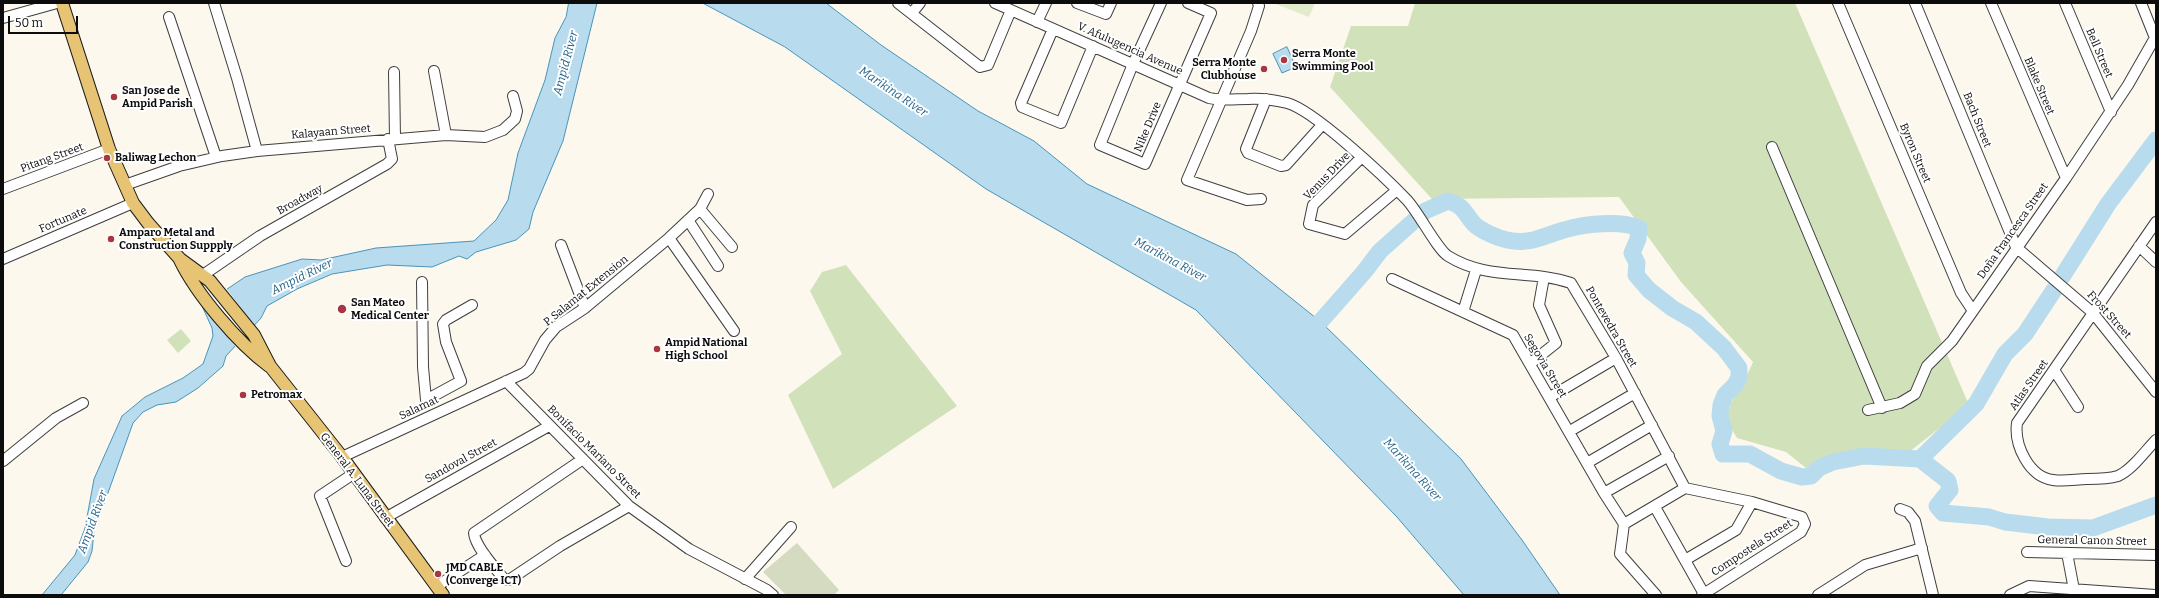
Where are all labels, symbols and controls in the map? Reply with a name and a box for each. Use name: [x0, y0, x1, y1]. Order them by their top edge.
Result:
scale bar: [10, 8, 80, 34]
text: 50 m: [15, 16, 43, 30]
street label: V. Afulugencia Avenue: [1075, 20, 1185, 78]
street label: Bell Street: [2083, 26, 2115, 80]
water label: Ampid River: [551, 29, 581, 97]
place label: Serra Monte Swimming Pool: [1292, 47, 1374, 73]
marker: Serra Monte Swimming Pool: [1279, 55, 1289, 65]
street label: Blake Street: [2021, 55, 2057, 117]
place label: Serra Monte Clubhouse: [1192, 56, 1256, 82]
water label: Marikina River: [856, 64, 930, 120]
marker: Serra Monte Clubhouse: [1259, 64, 1269, 74]
place label: San Jose de Ampid Parish: [122, 84, 193, 110]
street label: Bach Street: [1960, 90, 1994, 150]
marker: San Jose de Ampid Parish: [109, 92, 119, 102]
street label: Nike Drive: [1132, 100, 1164, 154]
street label: Byron Street: [1896, 121, 1934, 185]
street label: Kalayaan Street: [291, 122, 371, 142]
street label: Pitang Street: [19, 141, 85, 175]
street label: Venus Drive: [1301, 149, 1353, 203]
place label: Baliwag Lechon: [115, 151, 196, 165]
marker: Baliwag Lechon: [102, 153, 112, 163]
street label: Doña Francesca Street: [1975, 180, 2051, 282]
street label: Broadway: [275, 182, 325, 218]
street label: Fortunate: [37, 204, 89, 236]
place label: Amparo Metal and Construction Suppply: [119, 226, 233, 252]
marker: Amparo Metal and Construction Suppply: [106, 234, 116, 244]
water label: Marikina River: [1132, 235, 1208, 285]
street label: P. Salamat Extension: [541, 253, 631, 329]
water label: Ampid River: [269, 256, 335, 298]
street label: Pontevedra Street: [1582, 284, 1640, 370]
street label: Frost Street: [2084, 289, 2134, 341]
place label: San Mateo Medical Center: [351, 296, 429, 322]
marker: San Mateo Medical Center: [336, 303, 348, 315]
street label: Segovia Street: [1521, 331, 1569, 401]
place label: Ampid National High School: [665, 336, 747, 362]
marker: Ampid National High School: [652, 344, 662, 354]
street label: Atlas Street: [2007, 357, 2051, 413]
place label: Petromax: [251, 388, 302, 402]
marker: Petromax: [238, 390, 248, 400]
street label: Salamat: [397, 393, 441, 423]
street label: Bonifacio Mariano Street: [545, 403, 643, 501]
street label: General A. Luna Street: [317, 430, 397, 530]
street label: Sandoval Street: [423, 436, 499, 486]
water label: Marikina River: [1380, 436, 1444, 504]
water label: Ampid River: [75, 489, 111, 555]
street label: Compostela Street: [1709, 517, 1795, 579]
street label: General Canon Street: [2037, 533, 2147, 549]
place label: JMD CABLE (Converge ICT): [446, 561, 521, 587]
marker: JMD CABLE (Converge ICT): [433, 569, 443, 579]

